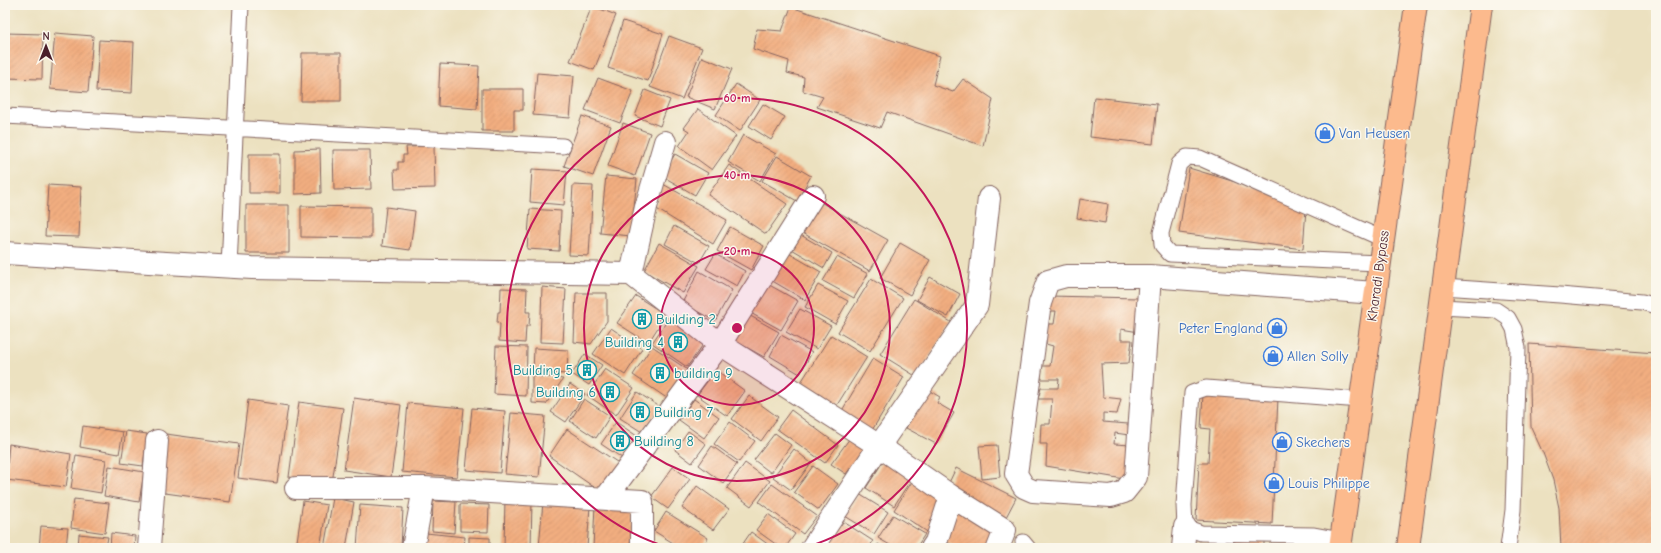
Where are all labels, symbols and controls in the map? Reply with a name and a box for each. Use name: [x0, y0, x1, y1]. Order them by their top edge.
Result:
north arrow: [26, 26, 66, 66]
text: N: [42, 30, 50, 43]
text: 60 m: [724, 91, 750, 105]
shop icon: Van Heusen: [1314, 122, 1336, 144]
place label: Van Heusen: [1339, 125, 1410, 142]
text: 40 m: [724, 168, 750, 182]
street label: Kharadi Bypass: [1363, 229, 1393, 323]
text: 20 m: [724, 244, 750, 258]
building icon: Building 2: [631, 308, 653, 330]
place label: Building 2: [656, 311, 716, 328]
shop icon: Peter England: [1266, 317, 1288, 339]
place label: Peter England: [1179, 320, 1263, 337]
centre of rings: [730, 321, 744, 335]
building icon: Building 4: [667, 331, 689, 353]
place label: Building 4: [605, 334, 664, 351]
shop icon: Allen Solly: [1262, 345, 1284, 367]
place label: Allen Solly: [1287, 348, 1349, 365]
building icon: Building 5: [576, 359, 598, 381]
place label: Building 5: [513, 362, 573, 379]
building icon: building 9: [649, 362, 671, 384]
place label: building 9: [674, 365, 733, 382]
building icon: Building 6: [599, 381, 621, 403]
place label: Building 6: [536, 384, 596, 401]
building icon: Building 7: [629, 401, 651, 423]
place label: Building 7: [654, 404, 714, 421]
building icon: Building 8: [609, 430, 631, 452]
shop icon: Skechers: [1271, 431, 1293, 453]
place label: Building 8: [634, 433, 694, 450]
place label: Skechers: [1296, 434, 1350, 451]
shop icon: Louis Philippe: [1263, 472, 1285, 494]
place label: Louis Philippe: [1288, 475, 1370, 492]

